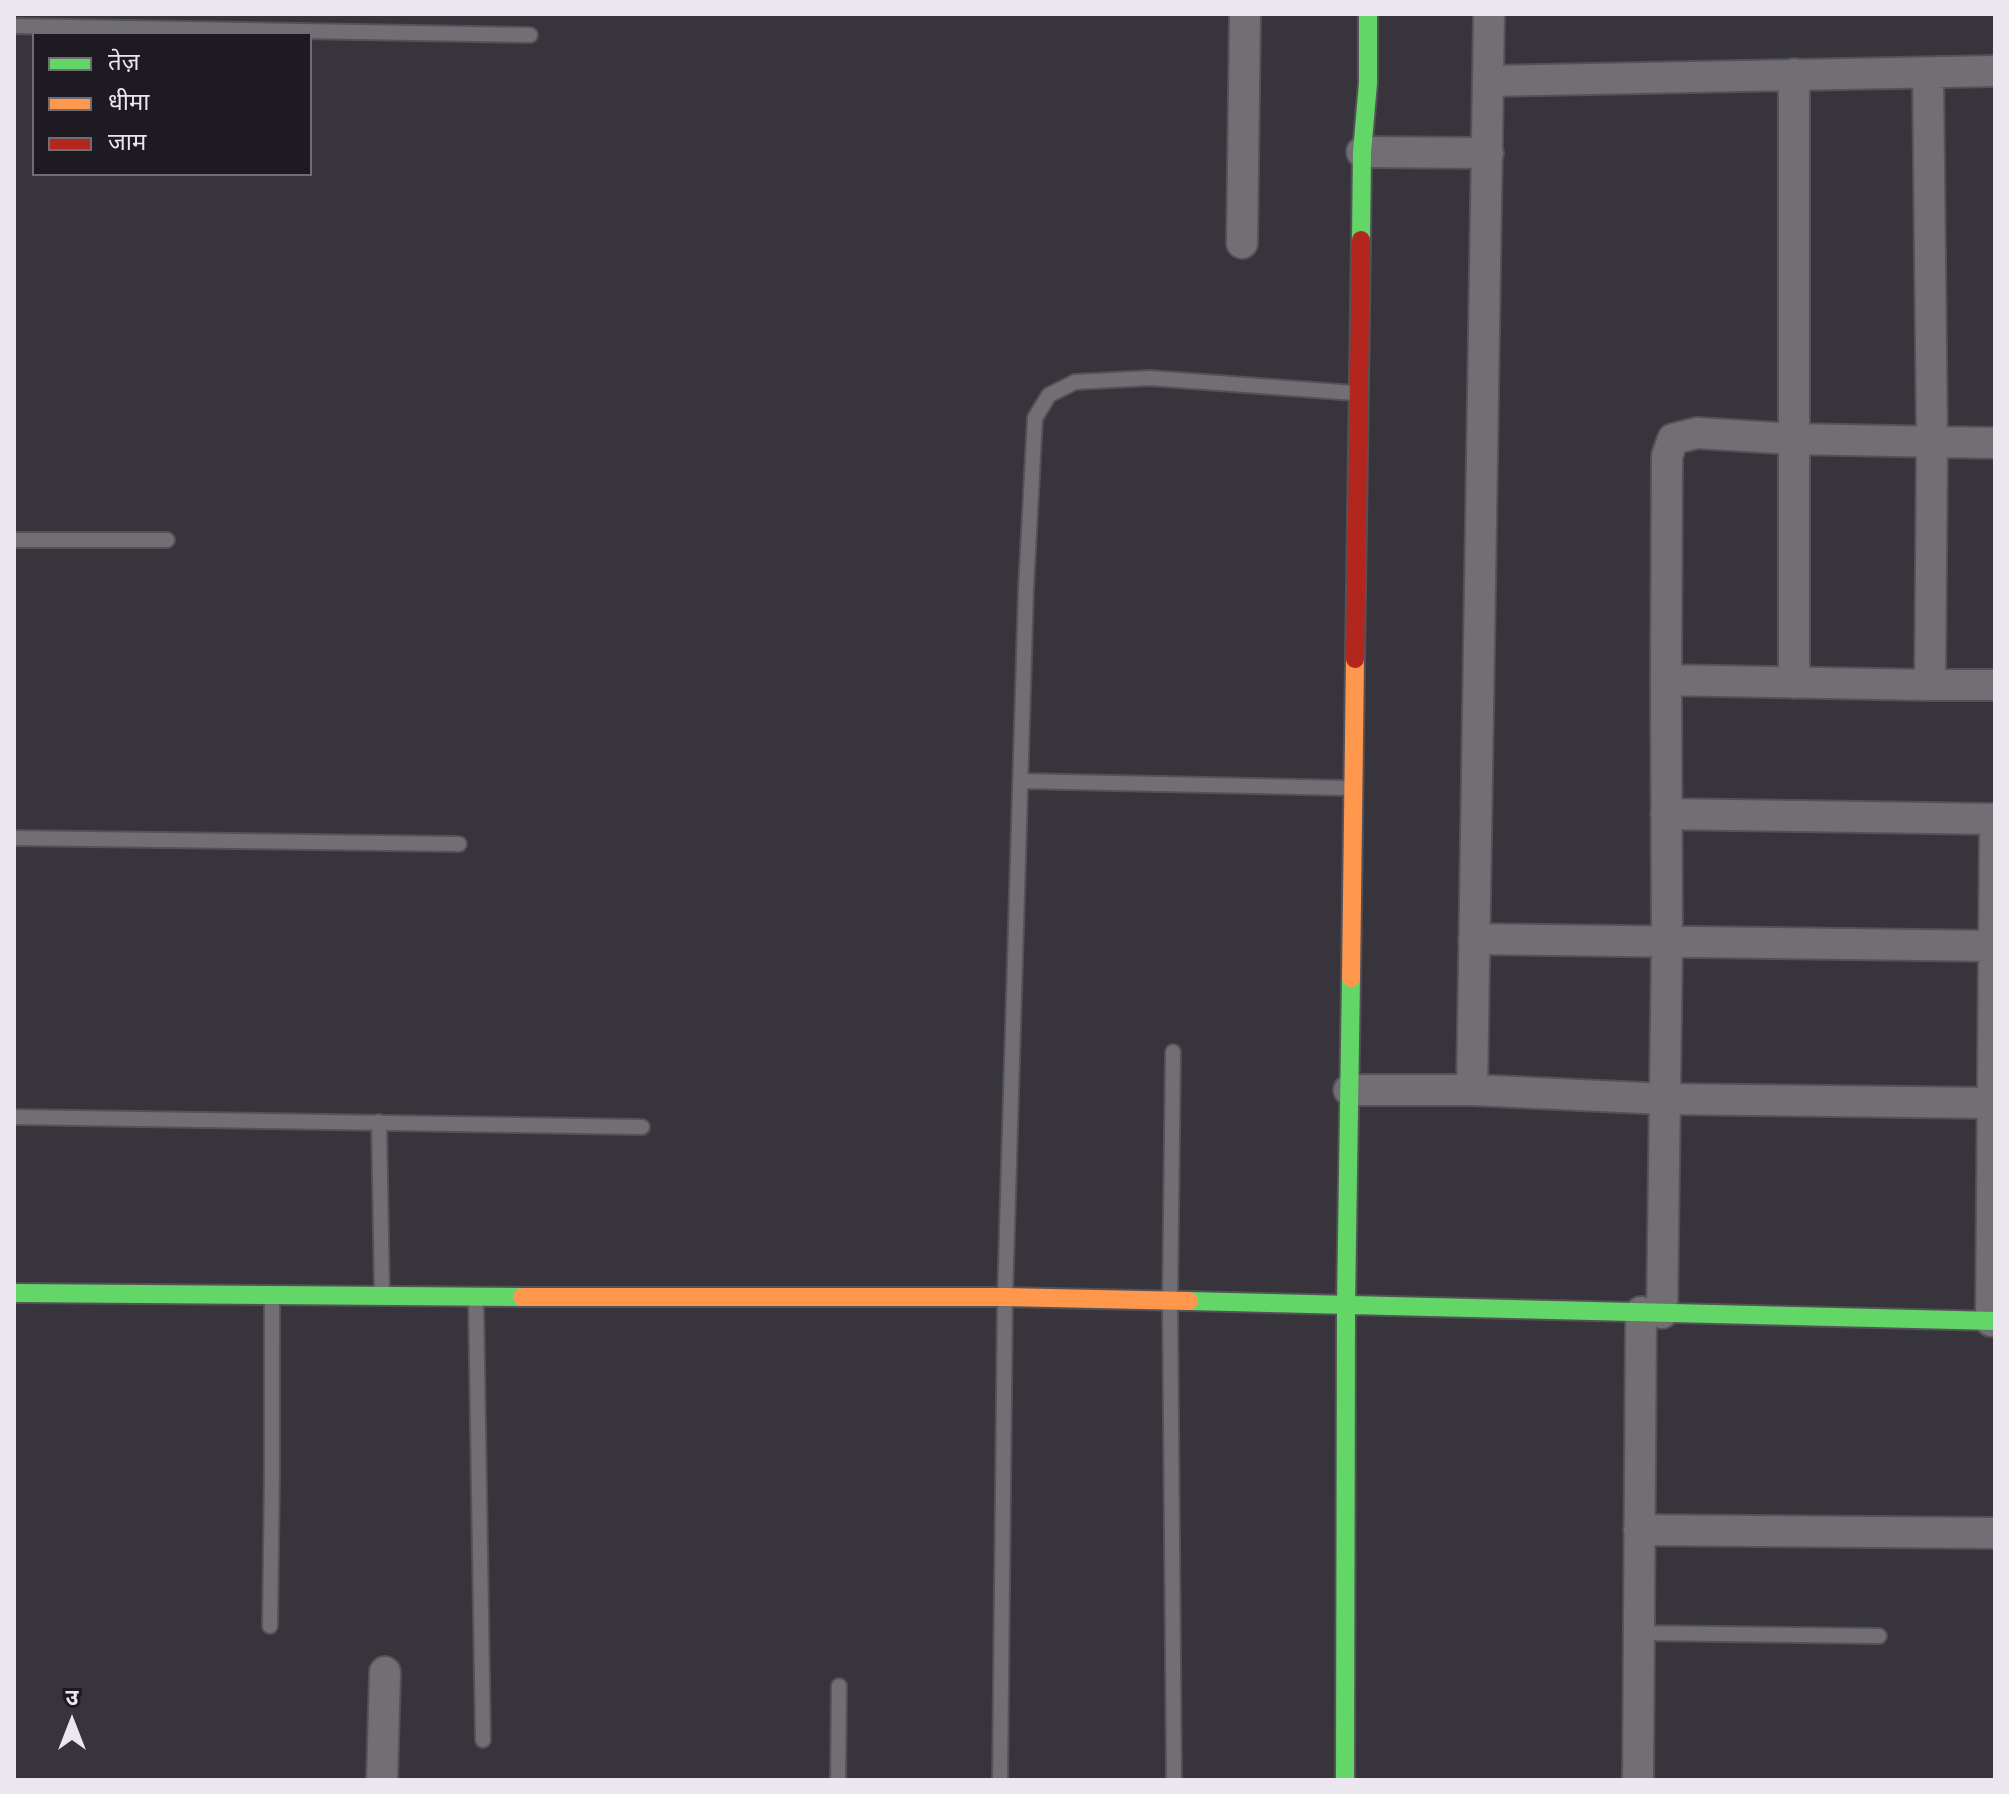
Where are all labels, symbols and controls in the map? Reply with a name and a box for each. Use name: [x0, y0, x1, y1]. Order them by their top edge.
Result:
legend: [32, 32, 312, 176]
text: तेज़: [108, 49, 140, 75]
text: धीमा: [108, 89, 150, 115]
text: जाम: [108, 129, 146, 155]
north arrow: [32, 1682, 112, 1762]
text: उ: [66, 1685, 78, 1710]

